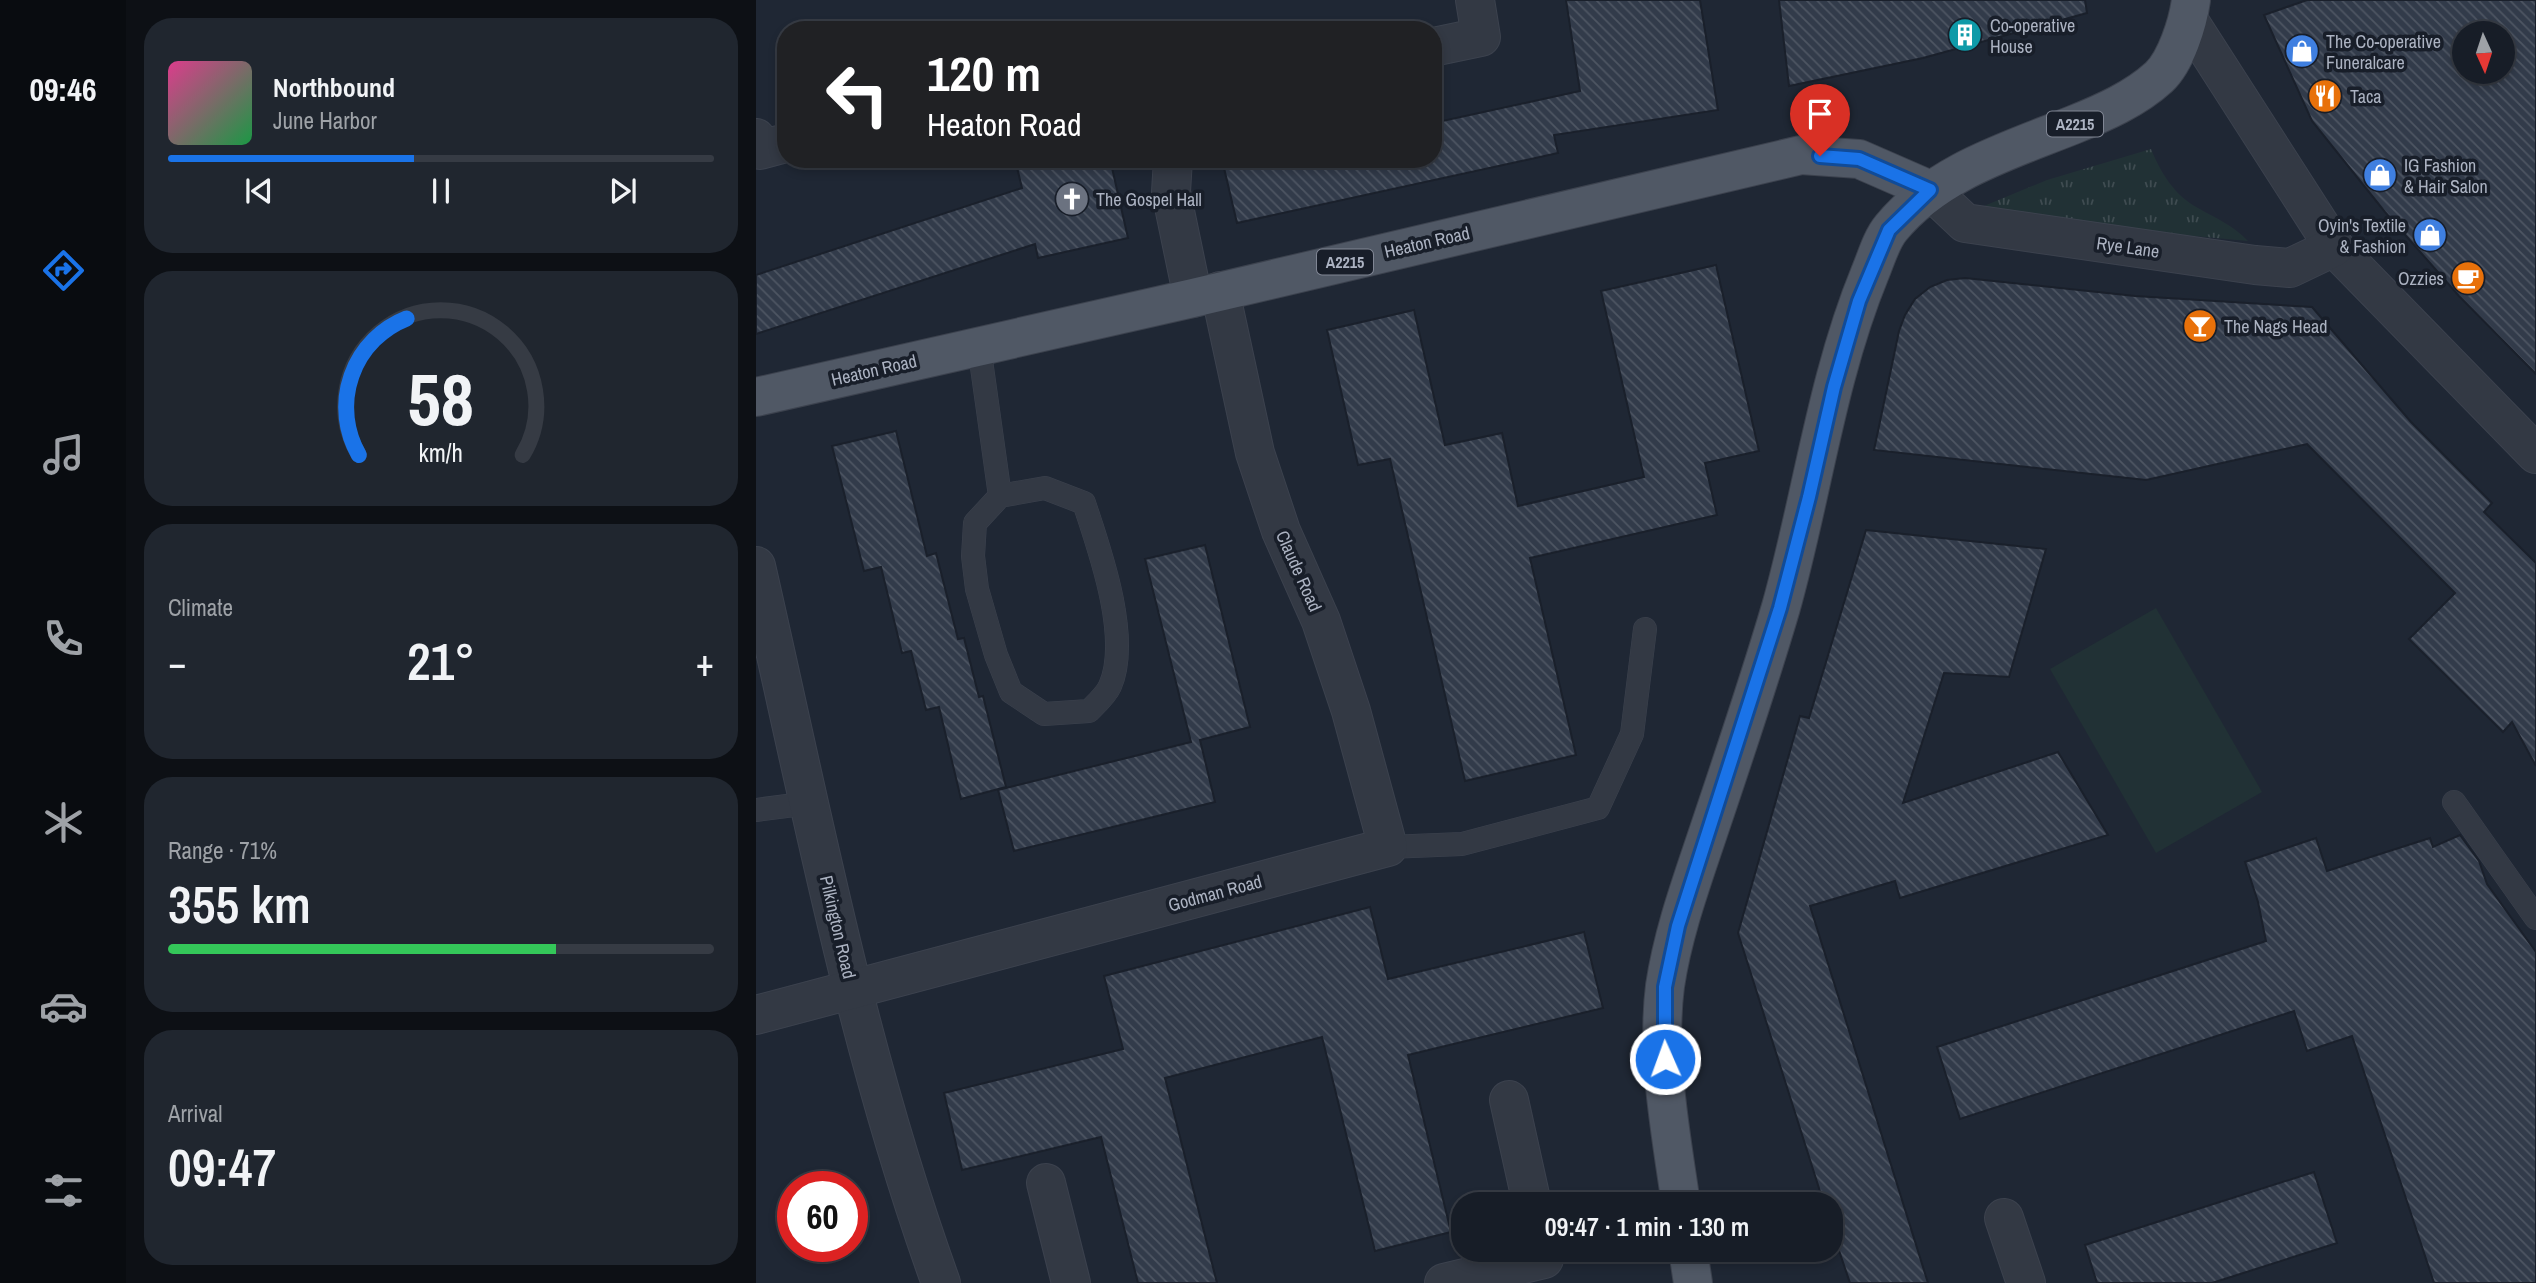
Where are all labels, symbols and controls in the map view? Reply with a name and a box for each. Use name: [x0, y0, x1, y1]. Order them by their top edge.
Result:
place label: Co-operative House: [1990, 13, 2075, 59]
building icon: Co-operative House: [1946, 16, 1984, 54]
north arrow: [2452, 21, 2515, 84]
map controls: [2452, 21, 2515, 84]
place label: The Co-operative Funeralcare: [2326, 29, 2441, 75]
shop icon: The Co-operative Funeralcare: [2283, 32, 2321, 70]
text: 120 m: [927, 40, 1041, 106]
icon: left: [812, 49, 903, 140]
text: 09:46: [29, 68, 97, 111]
text: Northbound: [273, 70, 395, 105]
restaurant icon: Taca: [2306, 77, 2344, 115]
pin: [1790, 84, 1850, 156]
place label: Taca: [2350, 84, 2381, 109]
icon: arrive: [1801, 95, 1839, 133]
text: Heaton Road: [927, 103, 1082, 146]
text: June Harbor: [273, 105, 377, 136]
road number: A2215: [2047, 112, 2103, 136]
place label: IG Fashion & Hair Salon: [2404, 153, 2488, 199]
shop icon: IG Fashion & Hair Salon: [2361, 156, 2399, 194]
icon: previous: [240, 172, 278, 210]
icon: pause: [422, 172, 460, 210]
icon: next: [604, 172, 642, 210]
church icon: The Gospel Hall: [1053, 180, 1091, 218]
place label: The Gospel Hall: [1096, 187, 1202, 212]
place label: Oyin's Textile & Fashion: [2318, 213, 2406, 259]
shop icon: Oyin's Textile & Fashion: [2411, 216, 2449, 254]
street label: Heaton Road: [1382, 220, 1472, 264]
street label: Rye Lane: [2095, 230, 2161, 264]
icon: directions: [39, 246, 88, 295]
road number: A2215: [1317, 250, 1373, 274]
cafe icon: Ozzies: [2449, 259, 2487, 297]
place label: Ozzies: [2398, 266, 2444, 291]
bar icon: The Nags Head: [2181, 307, 2219, 345]
place label: The Nags Head: [2224, 314, 2327, 339]
street label: Heaton Road: [829, 348, 919, 392]
text: 58: [408, 350, 474, 448]
icon: music: [39, 430, 88, 479]
text: km/h: [419, 435, 463, 469]
street label: Claude Road: [1270, 527, 1328, 615]
text: Climate: [168, 592, 233, 623]
icon: phone: [39, 614, 88, 663]
text: 21°: [407, 626, 475, 696]
text: −: [168, 637, 186, 688]
text: +: [696, 637, 714, 688]
icon: climate: [39, 798, 88, 847]
text: Range · 71%: [168, 835, 277, 866]
text: 355 km: [168, 869, 311, 939]
street label: Godman Road: [1165, 869, 1265, 917]
street label: Pilkington Road: [814, 873, 862, 981]
icon: car: [39, 982, 88, 1031]
position arrow: [1628, 1022, 1702, 1096]
text: Arrival: [168, 1098, 223, 1129]
text: 09:47: [168, 1132, 276, 1202]
icon: filters: [39, 1166, 88, 1215]
speed limit sign: 60: [777, 1171, 868, 1262]
text: 09:47 · 1 min · 130 m: [1545, 1209, 1749, 1244]

